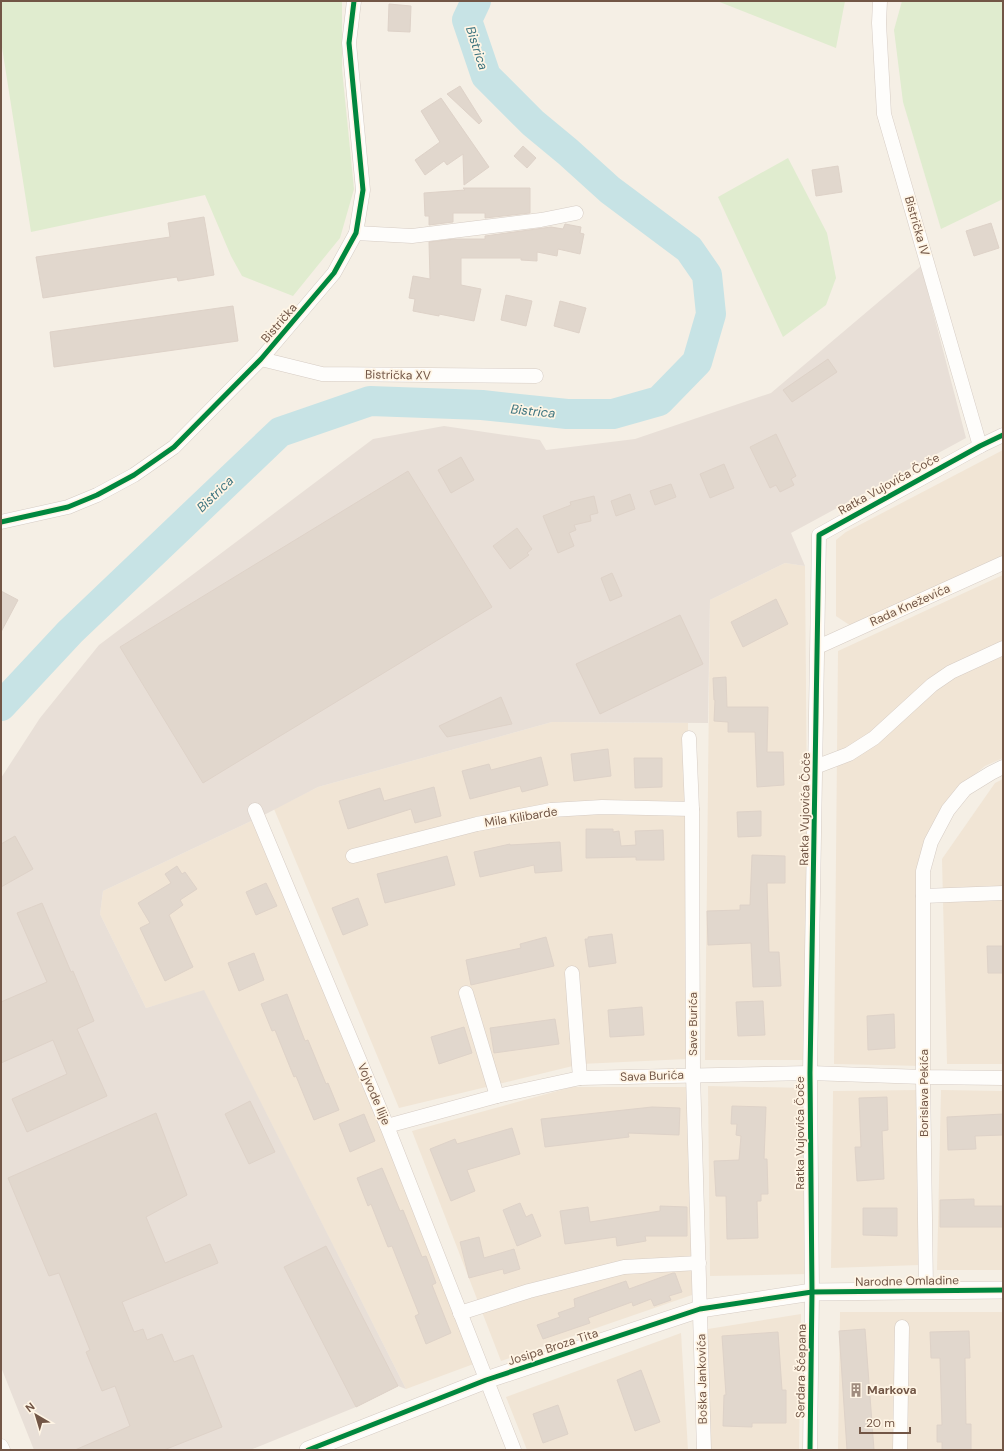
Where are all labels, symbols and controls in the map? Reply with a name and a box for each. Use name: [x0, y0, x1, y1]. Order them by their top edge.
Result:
water label: Bistrica: [462, 24, 492, 72]
street label: Bistrička IV: [901, 194, 933, 258]
street label: Bistrička: [257, 300, 301, 346]
street label: Bistrička XV: [365, 366, 431, 384]
water label: Bistrica: [510, 400, 556, 422]
street label: Ratka Vujovića Čoče: [836, 449, 943, 518]
water label: Bistrica: [193, 472, 237, 516]
street label: Rada Kneževića: [867, 580, 953, 630]
street label: Ratka Vujovića Čoče: [796, 752, 814, 866]
street label: Mila Kilibarde: [483, 803, 559, 831]
street label: Save Burića: [685, 992, 701, 1056]
street label: Borislava Pekića: [916, 1049, 932, 1137]
street label: Vojvode Ilije: [354, 1060, 394, 1128]
street label: Sava Burića: [620, 1067, 684, 1085]
street label: Ratka Vujovića Čoče: [792, 1076, 808, 1190]
street label: Narodne Omladine: [855, 1272, 959, 1290]
street label: Serdara Šćepana: [792, 1324, 810, 1418]
street label: Josipa Broza Tita: [506, 1325, 600, 1369]
street label: Boška Jankovića: [693, 1334, 711, 1424]
building icon: Markova: [848, 1382, 864, 1398]
place label: Markova: [867, 1382, 917, 1398]
north arrow: [16, 1395, 56, 1435]
text: N: [22, 1399, 37, 1415]
scale bar: [860, 1409, 910, 1435]
text: 20 m: [866, 1415, 895, 1431]

